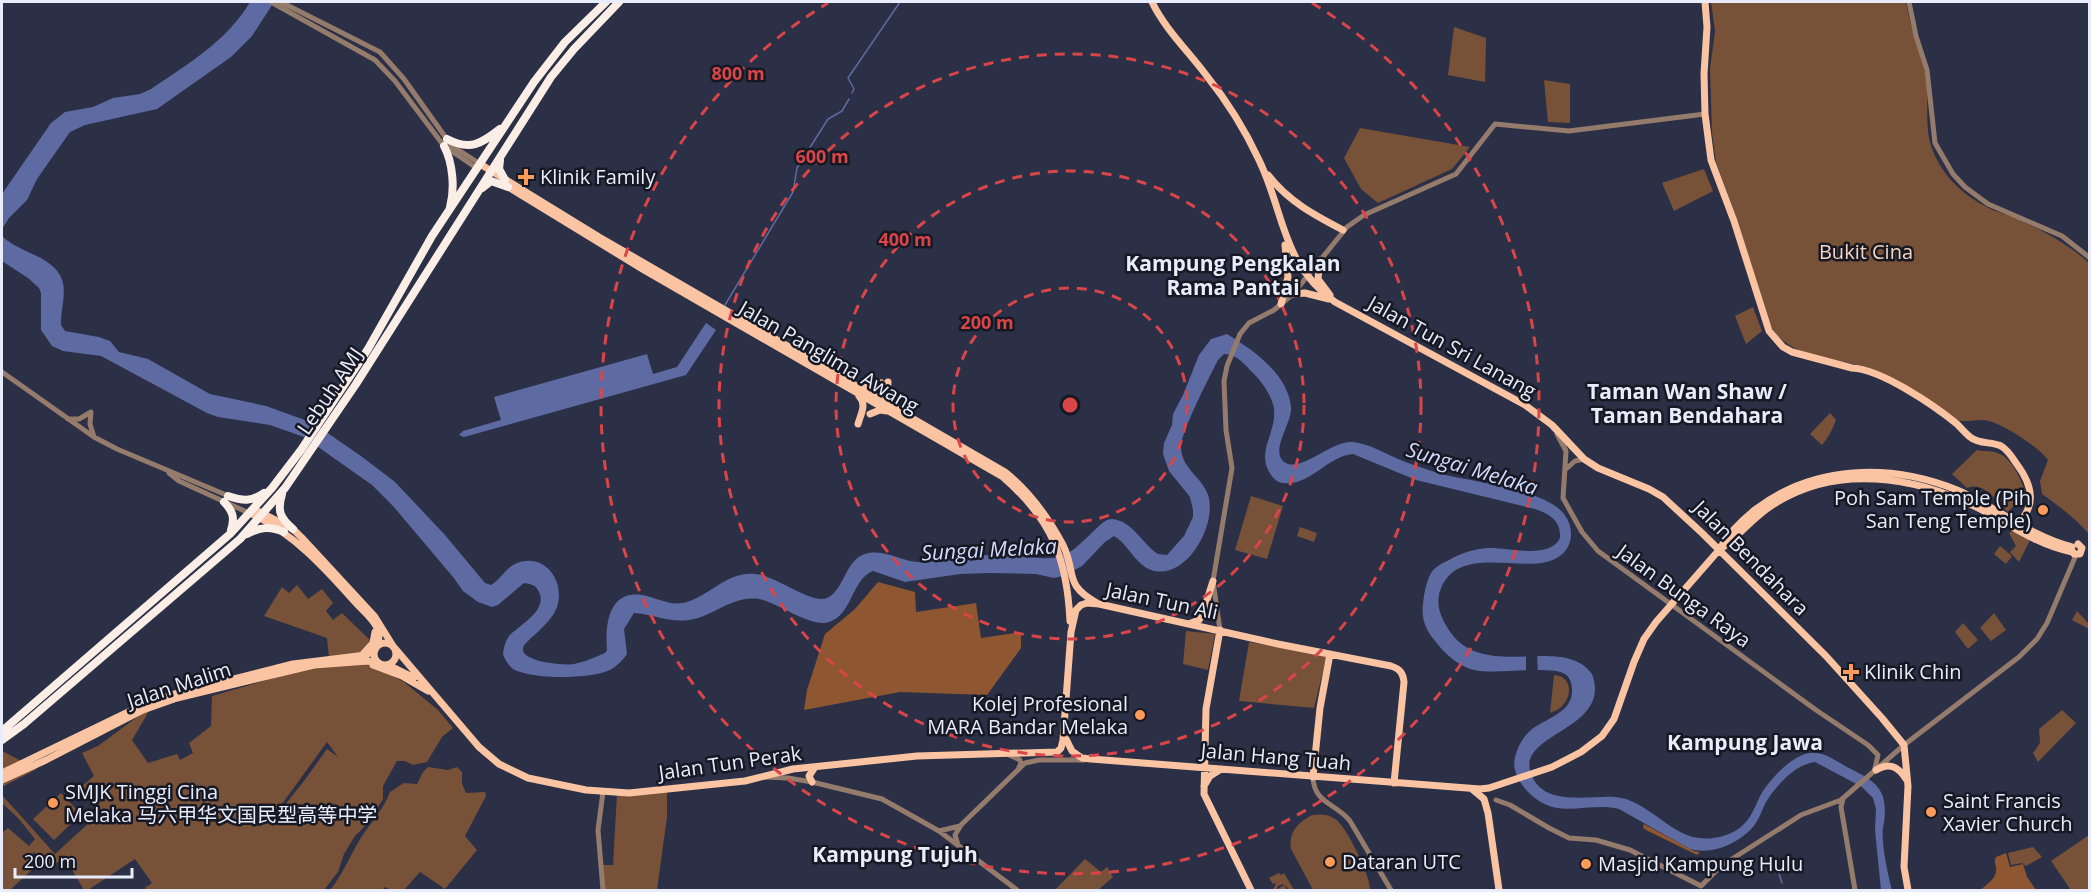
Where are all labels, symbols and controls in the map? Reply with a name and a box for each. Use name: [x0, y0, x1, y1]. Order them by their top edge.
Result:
text: 800 m: [711, 61, 765, 85]
text: 600 m: [795, 144, 849, 168]
place label: Klinik Family: [540, 163, 656, 190]
marker: Klinik Family: [517, 168, 535, 186]
text: 400 m: [878, 227, 932, 251]
park label: Bukit Cina: [1819, 238, 1913, 265]
district label: Kampung Pengkalan Rama Pantai: [1125, 249, 1341, 301]
street label: Jalan Tun Sri Lanang: [1362, 288, 1541, 404]
street label: Jalan Panglima Awang: [733, 293, 924, 419]
text: 200 m: [960, 310, 1014, 334]
street label: Lebuh AMJ: [291, 342, 369, 440]
district label: Taman Wan Shaw / Taman Bendahara: [1587, 377, 1787, 429]
centre of rings: [1060, 395, 1080, 415]
water label: Sungai Melaka: [1403, 435, 1541, 501]
place label: Poh Sam Temple (Pih San Teng Temple): [1834, 484, 2031, 534]
street label: Jalan Bendahara: [1686, 493, 1815, 621]
marker: Poh Sam Temple (Pih San Teng Temple): [2036, 503, 2050, 517]
water label: Sungai Melaka: [920, 531, 1058, 567]
street label: Jalan Bunga Raya: [1610, 537, 1757, 653]
street label: Jalan Tun Ali: [1102, 575, 1220, 626]
street label: Jalan Malim: [121, 655, 234, 715]
place label: Klinik Chin: [1864, 658, 1962, 685]
marker: Klinik Chin: [1842, 663, 1860, 681]
place label: Kolej Profesional MARA Bandar Melaka: [927, 690, 1128, 740]
marker: Kolej Profesional MARA Bandar Melaka: [1133, 708, 1147, 722]
district label: Kampung Jawa: [1667, 728, 1823, 756]
street label: Jalan Hang Tuah: [1198, 736, 1352, 777]
street label: Jalan Tun Perak: [655, 739, 804, 786]
place label: SMJK Tinggi Cina Melaka 马六甲华文国民型高等中学: [65, 778, 377, 828]
place label: Saint Francis Xavier Church: [1943, 787, 2072, 837]
marker: SMJK Tinggi Cina Melaka 马六甲华文国民型高等中学: [46, 796, 60, 810]
marker: Saint Francis Xavier Church: [1924, 805, 1938, 819]
district label: Kampung Tujuh: [812, 840, 978, 868]
scale bar: [15, 841, 132, 879]
place label: Dataran UTC: [1342, 848, 1461, 875]
text: 200 m: [24, 849, 76, 873]
place label: Masjid Kampung Hulu: [1598, 850, 1803, 877]
marker: Dataran UTC: [1323, 855, 1337, 869]
marker: Masjid Kampung Hulu: [1579, 857, 1593, 871]

